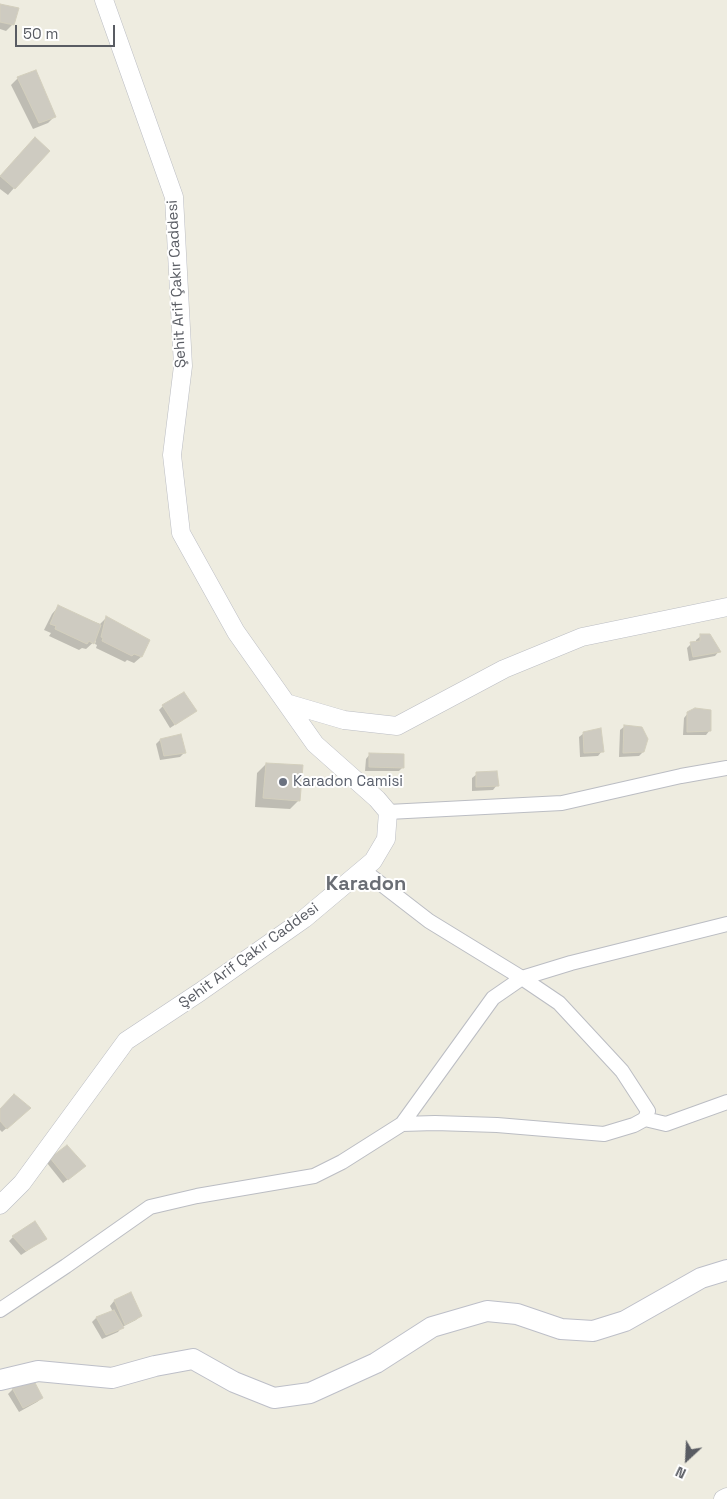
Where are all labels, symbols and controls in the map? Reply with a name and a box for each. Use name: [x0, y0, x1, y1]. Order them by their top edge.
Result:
scale bar: [18, 15, 118, 47]
text: 50 m: [23, 24, 58, 43]
street label: Şehit Arif Çakır Caddesi: [164, 199, 190, 369]
place label: Karadon Camisi: [293, 773, 403, 791]
marker: Karadon Camisi: [277, 776, 289, 788]
district label: Karadon: [326, 873, 406, 897]
street label: Şehit Arif Çakır Caddesi: [176, 899, 322, 1013]
north arrow: [662, 1434, 712, 1484]
text: N: [673, 1462, 689, 1483]

